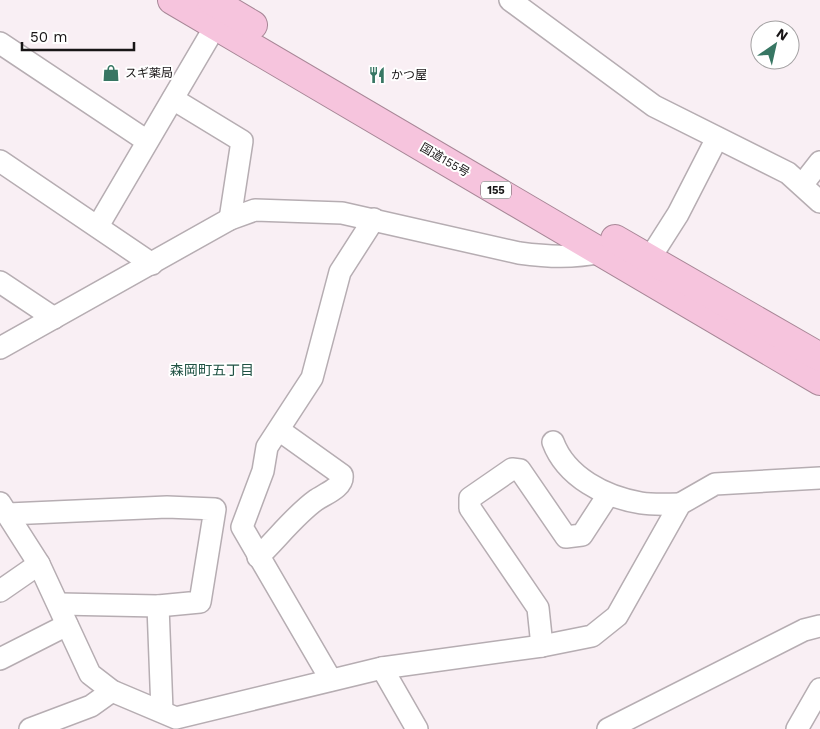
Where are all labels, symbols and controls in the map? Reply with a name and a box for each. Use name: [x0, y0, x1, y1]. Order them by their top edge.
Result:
scale bar: [22, 20, 135, 52]
north arrow: [750, 20, 800, 70]
text: N: [773, 25, 791, 44]
text: 50 m: [30, 28, 67, 46]
shop icon: スギ薬局: [101, 63, 121, 83]
restaurant icon: かつ屋: [367, 65, 387, 85]
place label: スギ薬局: [125, 66, 173, 80]
place label: かつ屋: [391, 68, 427, 82]
street label: 国道155号: [418, 140, 472, 180]
road number: 155: [481, 182, 511, 198]
district label: 森岡町五丁目: [170, 362, 254, 378]

